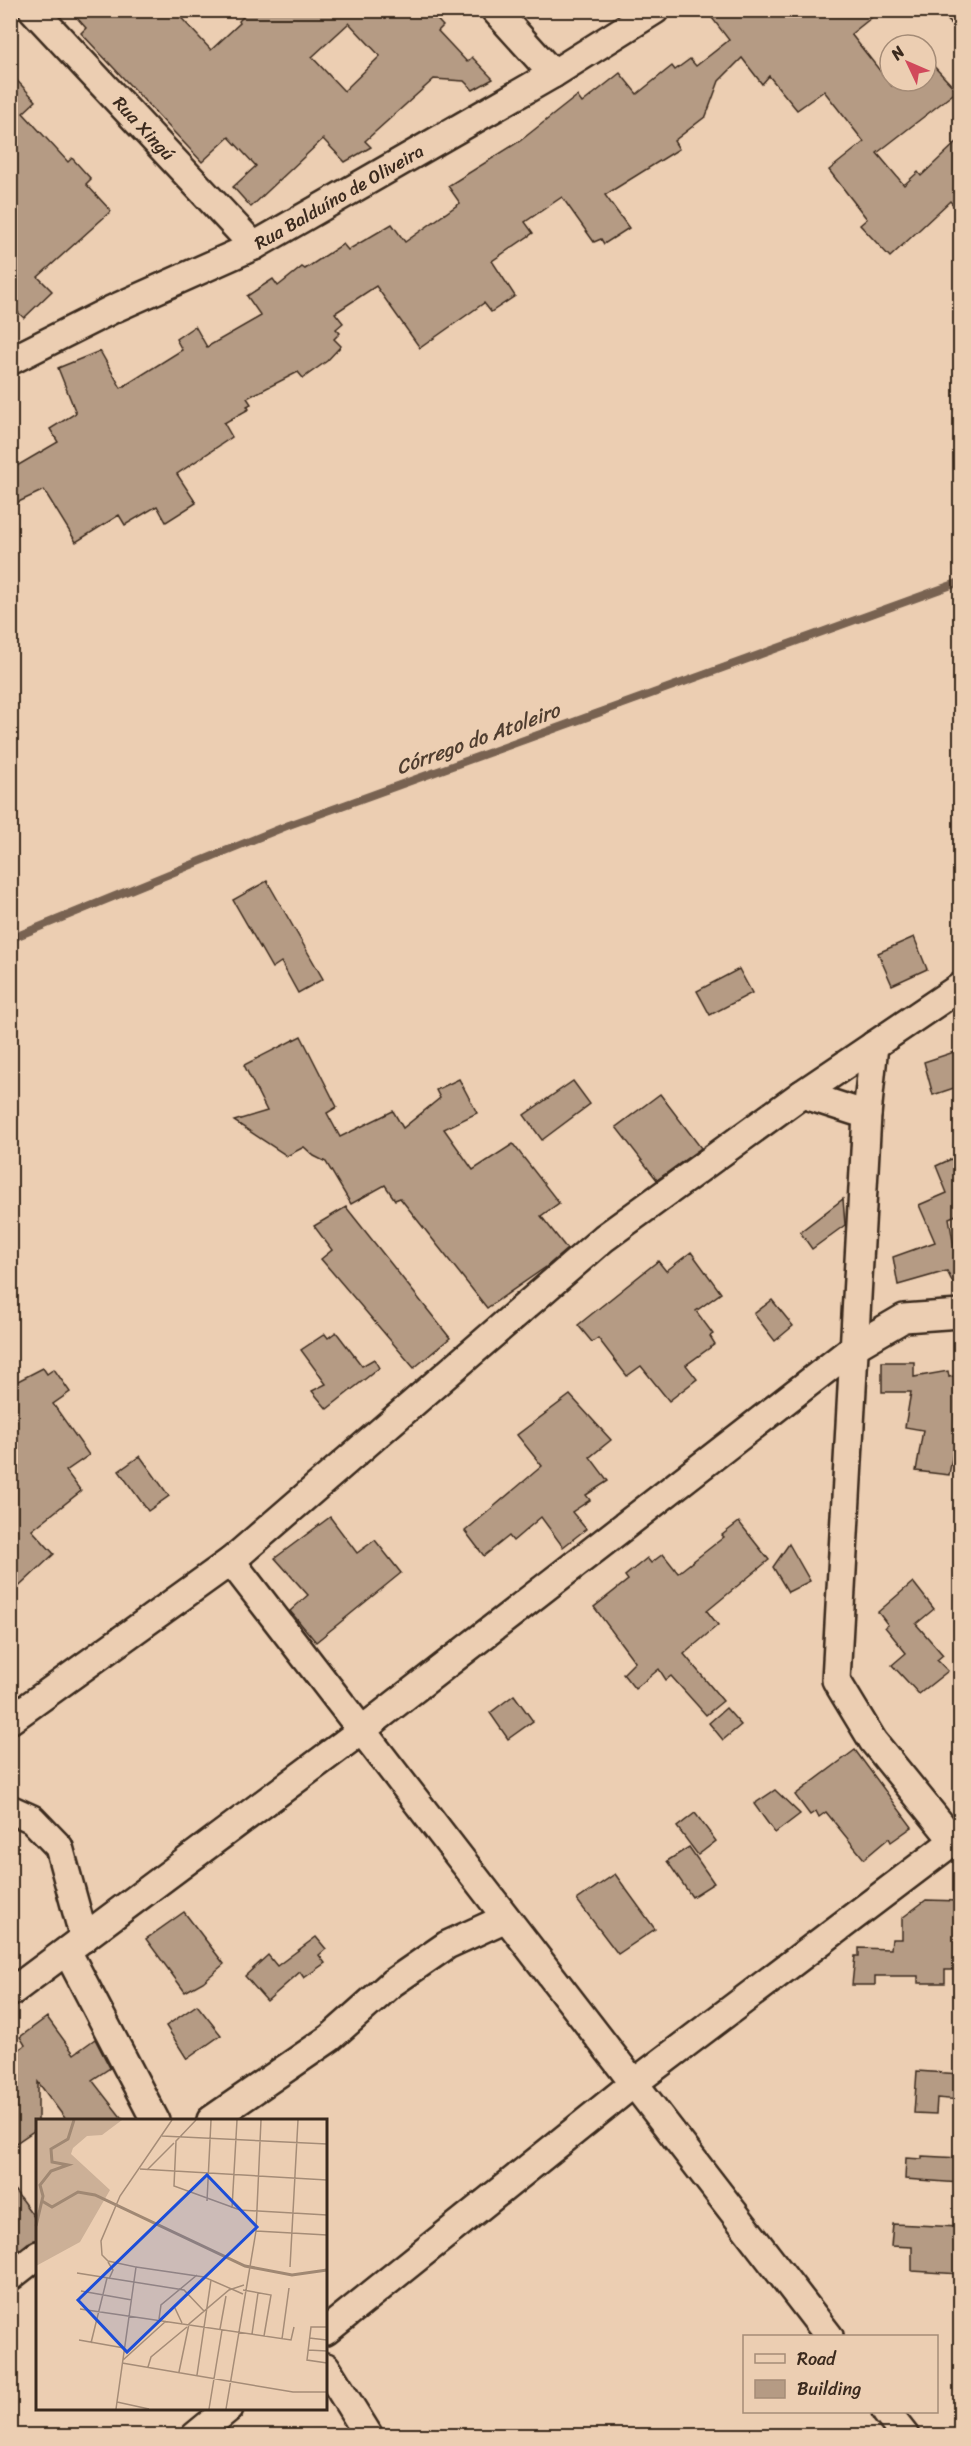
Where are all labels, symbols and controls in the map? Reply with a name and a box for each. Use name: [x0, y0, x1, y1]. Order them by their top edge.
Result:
north arrow: [878, 33, 938, 93]
text: N: [883, 38, 912, 68]
street label: Rua Xingú: [105, 88, 183, 169]
street label: Rua Balduíno de Oliveira: [248, 135, 430, 259]
water label: Córrego do Atoleiro: [391, 692, 567, 785]
inset map: [36, 2119, 327, 2410]
legend: [743, 2335, 938, 2413]
text: Road: [797, 2343, 837, 2375]
text: Building: [797, 2373, 861, 2405]

